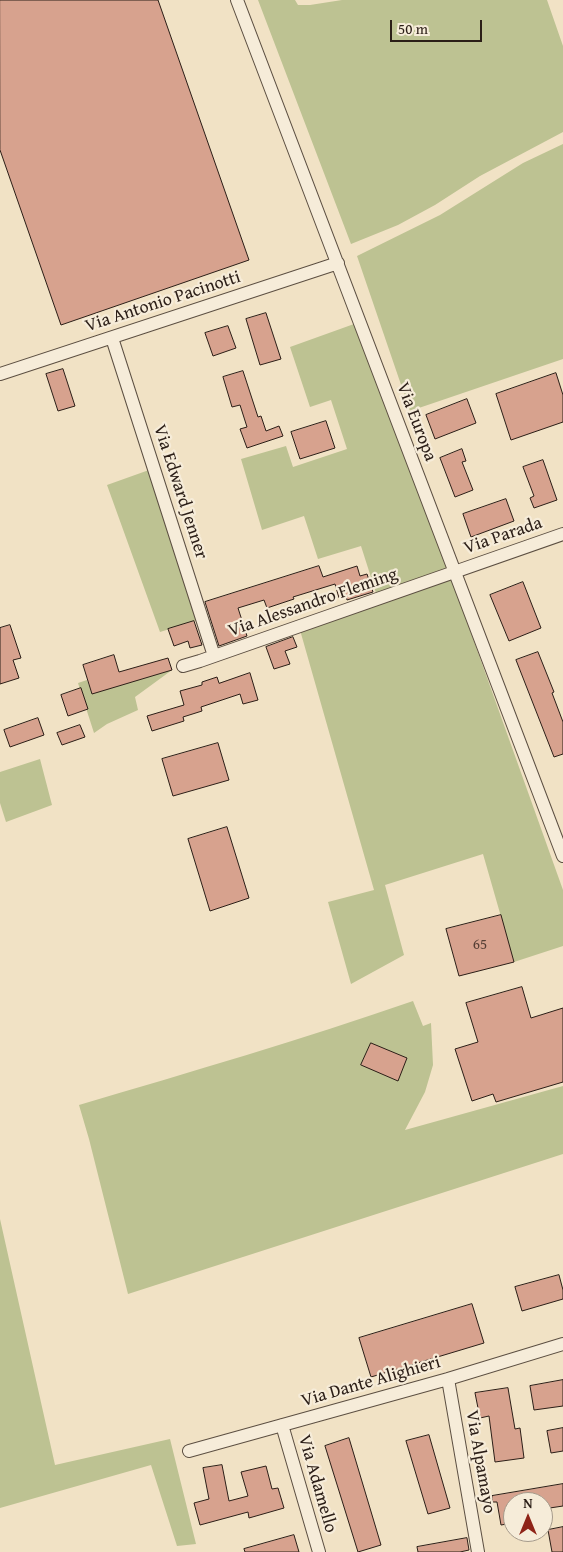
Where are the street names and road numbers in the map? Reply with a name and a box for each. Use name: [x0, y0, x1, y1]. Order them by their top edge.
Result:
street label: Via Antonio Pacinotti: [82, 267, 244, 337]
street label: Via Europa: [391, 380, 441, 464]
street label: Via Edward Jenner: [148, 422, 212, 562]
street label: Via Parada: [461, 513, 545, 559]
street label: Via Alessandro Fleming: [226, 564, 400, 642]
street label: Via Dante Alighieri: [299, 1352, 443, 1412]
street label: Via Alpamayo: [460, 1409, 500, 1515]
street label: Via Adamello: [293, 1433, 341, 1535]

